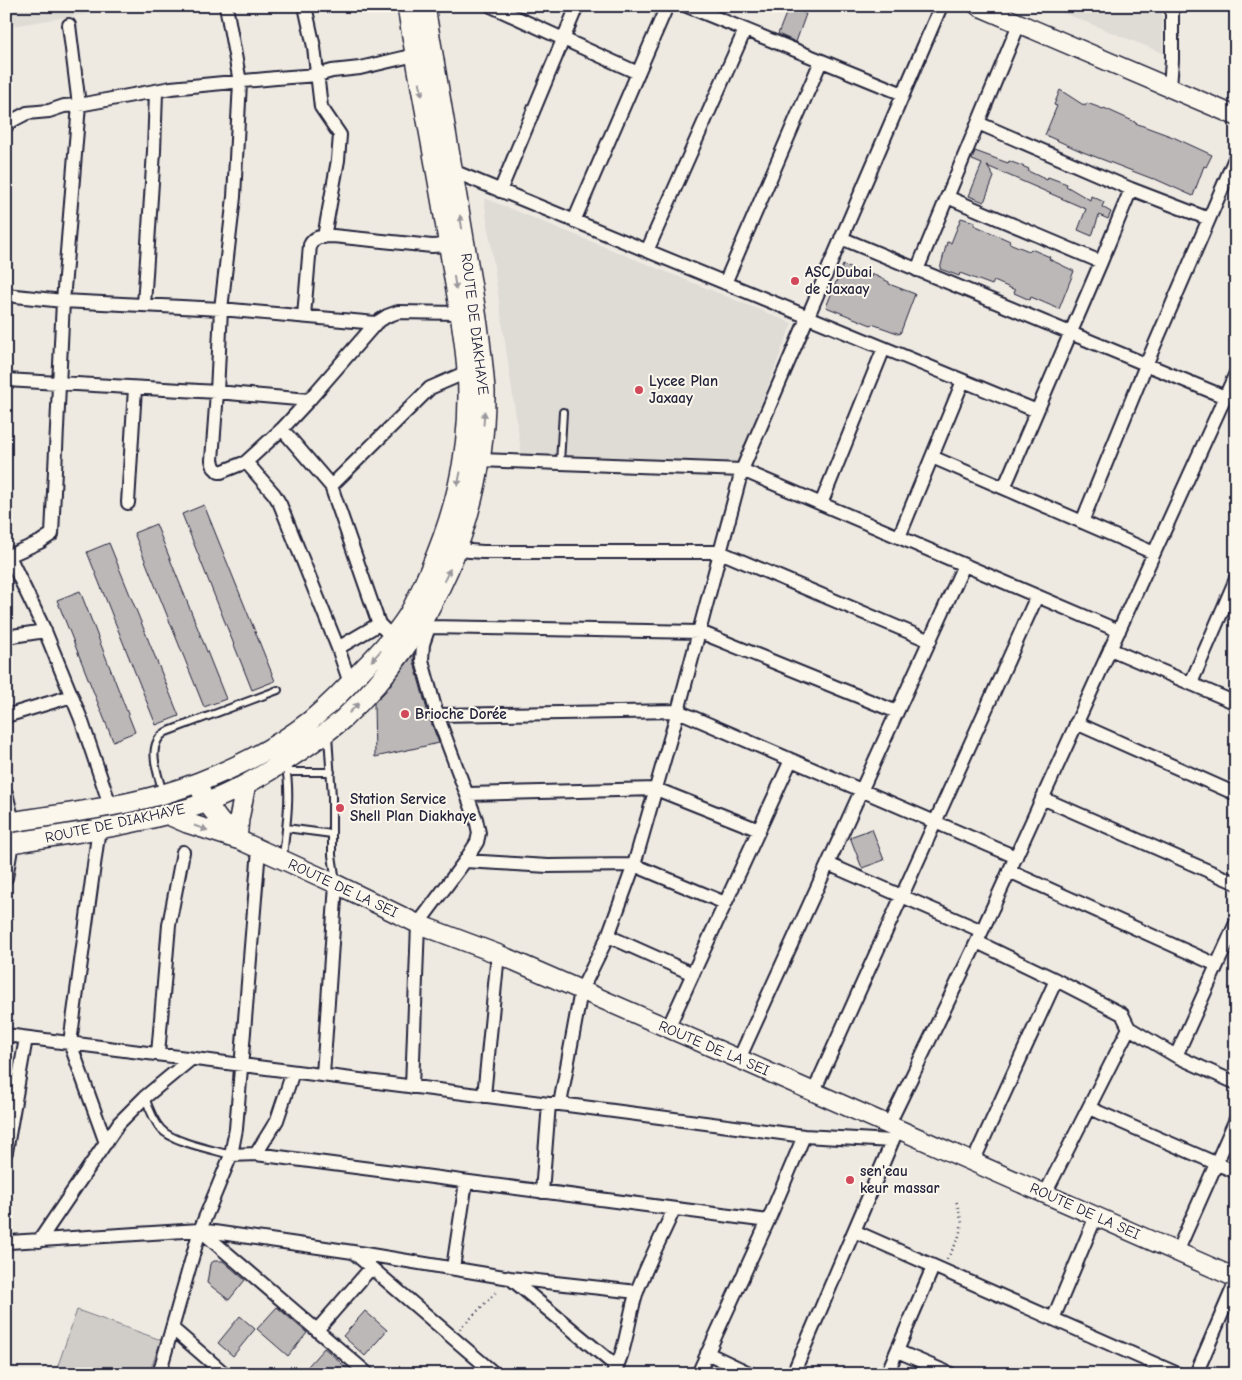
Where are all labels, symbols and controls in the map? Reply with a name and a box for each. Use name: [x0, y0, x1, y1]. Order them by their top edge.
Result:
one-way arrow: [418, 81, 426, 97]
one-way arrow: [457, 214, 465, 230]
street label: ROUTE DE DIAKHAYE: [457, 252, 493, 396]
place label: ASC Dubai de Jaxaay: [805, 263, 872, 298]
marker: ASC Dubai de Jaxaay: [789, 275, 801, 287]
one-way arrow: [451, 276, 459, 292]
place label: Lycee Plan Jaxaay: [649, 372, 718, 407]
marker: Lycee Plan Jaxaay: [633, 384, 645, 396]
one-way arrow: [480, 410, 488, 426]
one-way arrow: [455, 472, 463, 488]
one-way arrow: [443, 568, 451, 582]
one-way arrow: [370, 649, 382, 661]
one-way arrow: [348, 702, 360, 714]
place label: Brioche Dorée: [415, 705, 507, 723]
marker: Brioche Dorée: [399, 708, 411, 720]
place label: Station Service Shell Plan Diakhaye: [350, 790, 476, 825]
street label: ROUTE DE DIAKHAYE: [43, 799, 187, 847]
marker: Station Service Shell Plan Diakhaye: [334, 802, 346, 814]
one-way arrow: [194, 824, 209, 832]
street label: ROUTE DE LA SEI: [285, 855, 401, 921]
street label: ROUTE DE LA SEI: [656, 1017, 772, 1080]
place label: sen'eau keur massar: [860, 1162, 940, 1197]
marker: sen'eau keur massar: [844, 1174, 856, 1186]
street label: ROUTE DE LA SEI: [1027, 1179, 1143, 1243]

